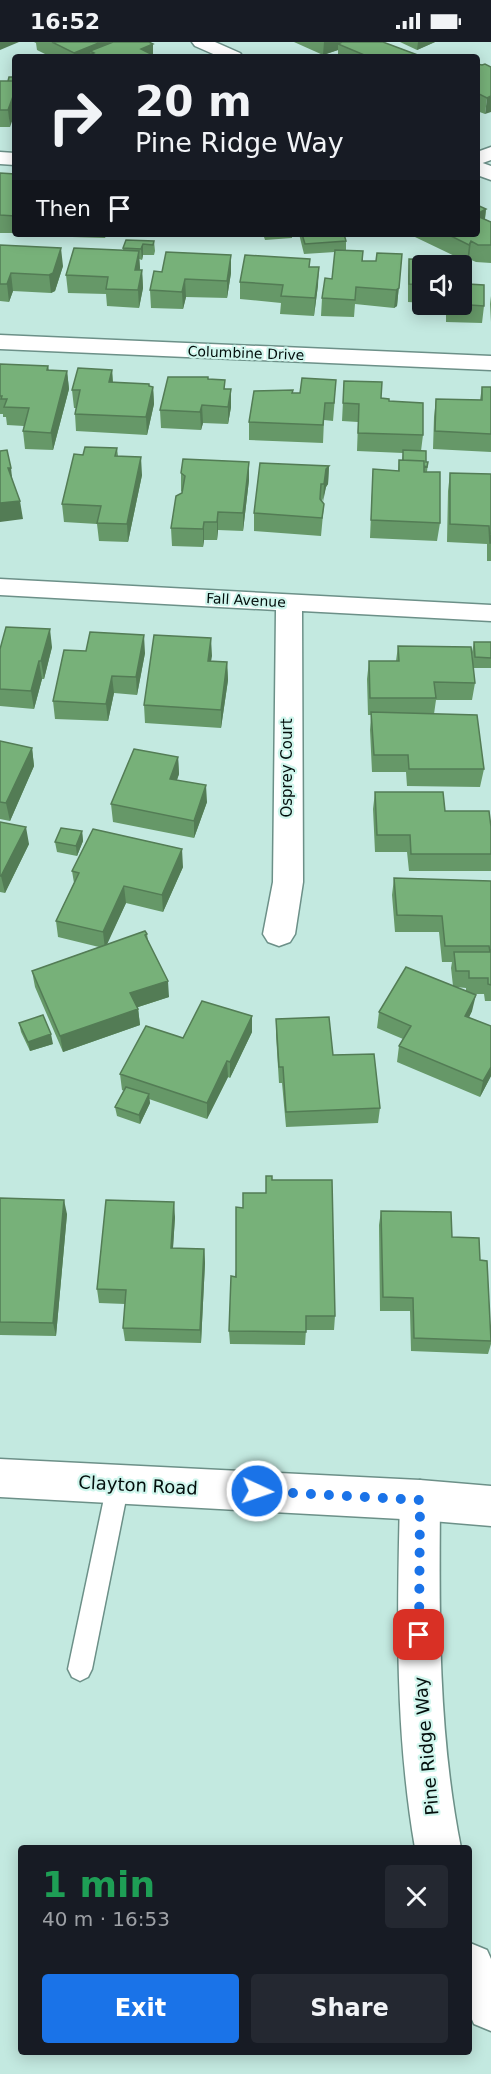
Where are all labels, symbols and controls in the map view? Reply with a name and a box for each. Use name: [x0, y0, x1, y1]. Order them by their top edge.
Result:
text: 16:52: [30, 9, 100, 34]
text: 20 m: [135, 77, 252, 126]
icon: right: [36, 78, 114, 156]
text: Pine Ridge Way: [135, 127, 344, 158]
icon: arrive: [103, 192, 136, 225]
text: Then: [36, 196, 91, 221]
map controls: [412, 255, 472, 315]
button: sound: [412, 255, 472, 315]
street label: Columbine Drive: [187, 343, 305, 363]
street label: Fall Avenue: [206, 590, 286, 610]
street label: Osprey Court: [278, 718, 296, 818]
position arrow: [225, 1459, 289, 1523]
street label: Clayton Road: [78, 1471, 198, 1499]
pin: [393, 1609, 444, 1660]
icon: arrive: [402, 1618, 435, 1651]
street label: Pine Ridge Way: [409, 1675, 443, 1816]
text: 1 min: [42, 1864, 155, 1905]
button: close: [385, 1865, 448, 1928]
text: 40 m · 16:53: [42, 1907, 170, 1931]
button: Exit: [42, 1974, 239, 2043]
button: Share: [251, 1974, 448, 2043]

